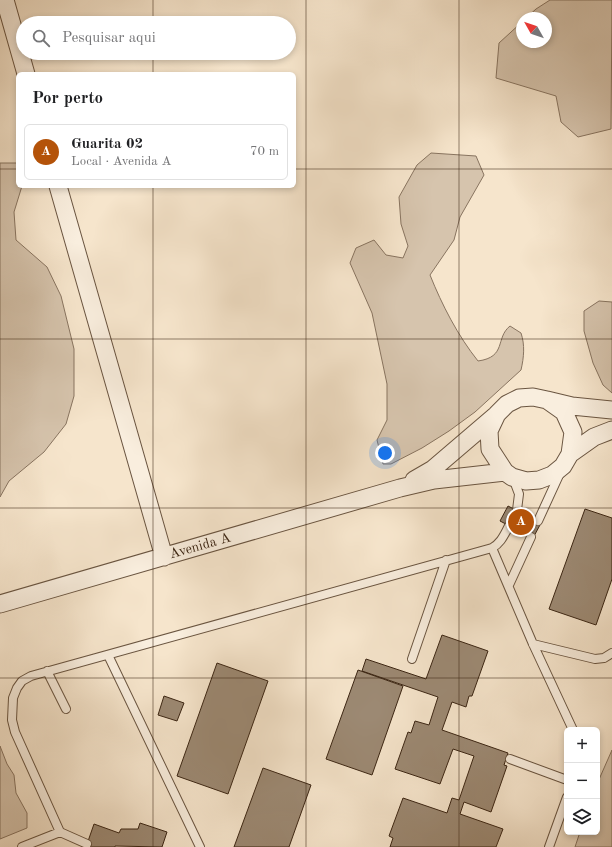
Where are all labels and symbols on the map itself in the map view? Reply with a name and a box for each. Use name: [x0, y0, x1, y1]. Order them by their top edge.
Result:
north arrow: [516, 12, 552, 48]
your location: [375, 443, 395, 463]
pin: A: [508, 507, 534, 537]
street label: Avenida A: [168, 530, 233, 561]

